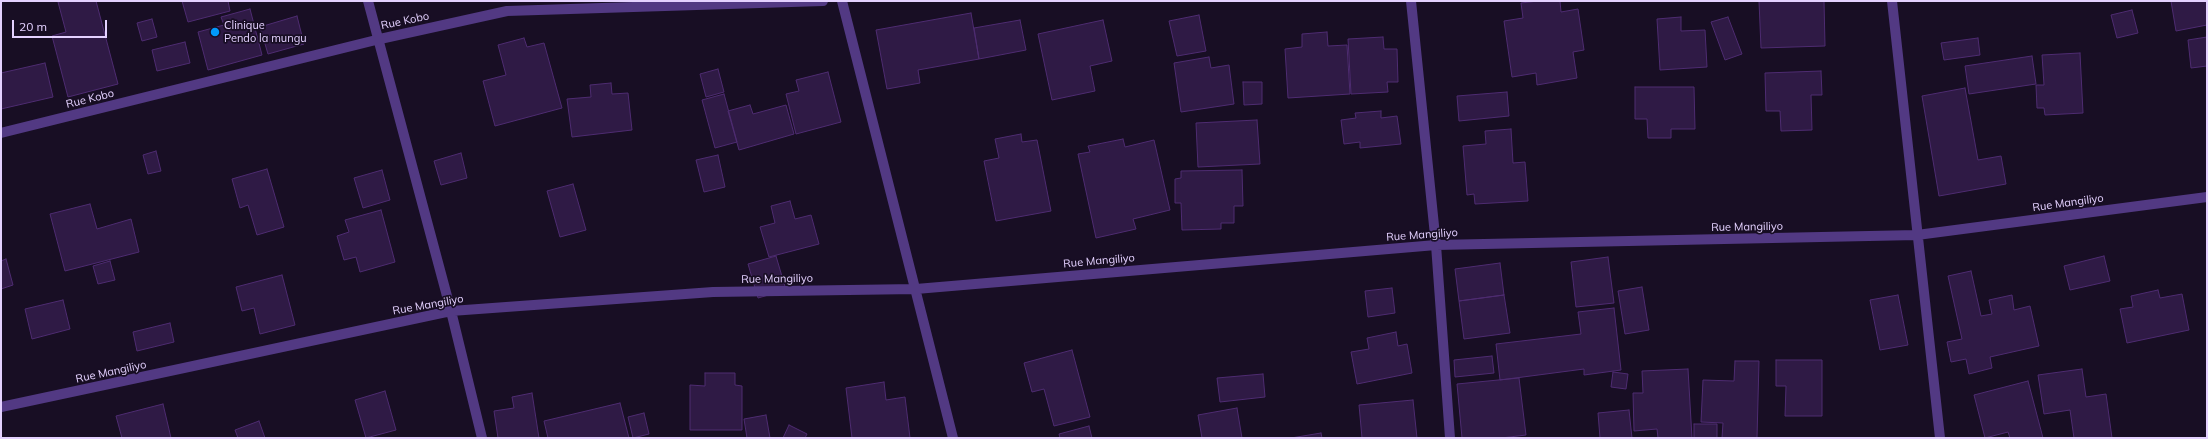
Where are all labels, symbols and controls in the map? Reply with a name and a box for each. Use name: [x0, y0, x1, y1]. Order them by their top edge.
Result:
street label: Rue Kobo: [380, 9, 430, 33]
scale bar: [14, 12, 109, 38]
text: 20 m: [19, 19, 47, 34]
place label: Clinique Pendo la mungu: [224, 19, 307, 45]
marker: Clinique Pendo la mungu: [209, 26, 221, 38]
street label: Rue Kobo: [65, 87, 115, 111]
street label: Rue Mangiliyo: [2032, 191, 2104, 215]
street label: Rue Mangiliyo: [1711, 220, 1783, 234]
street label: Rue Mangiliyo: [1386, 226, 1458, 244]
street label: Rue Mangiliyo: [1063, 251, 1135, 271]
street label: Rue Mangiliyo: [741, 272, 813, 286]
street label: Rue Mangiliyo: [391, 292, 465, 318]
street label: Rue Mangiliyo: [74, 358, 148, 386]

